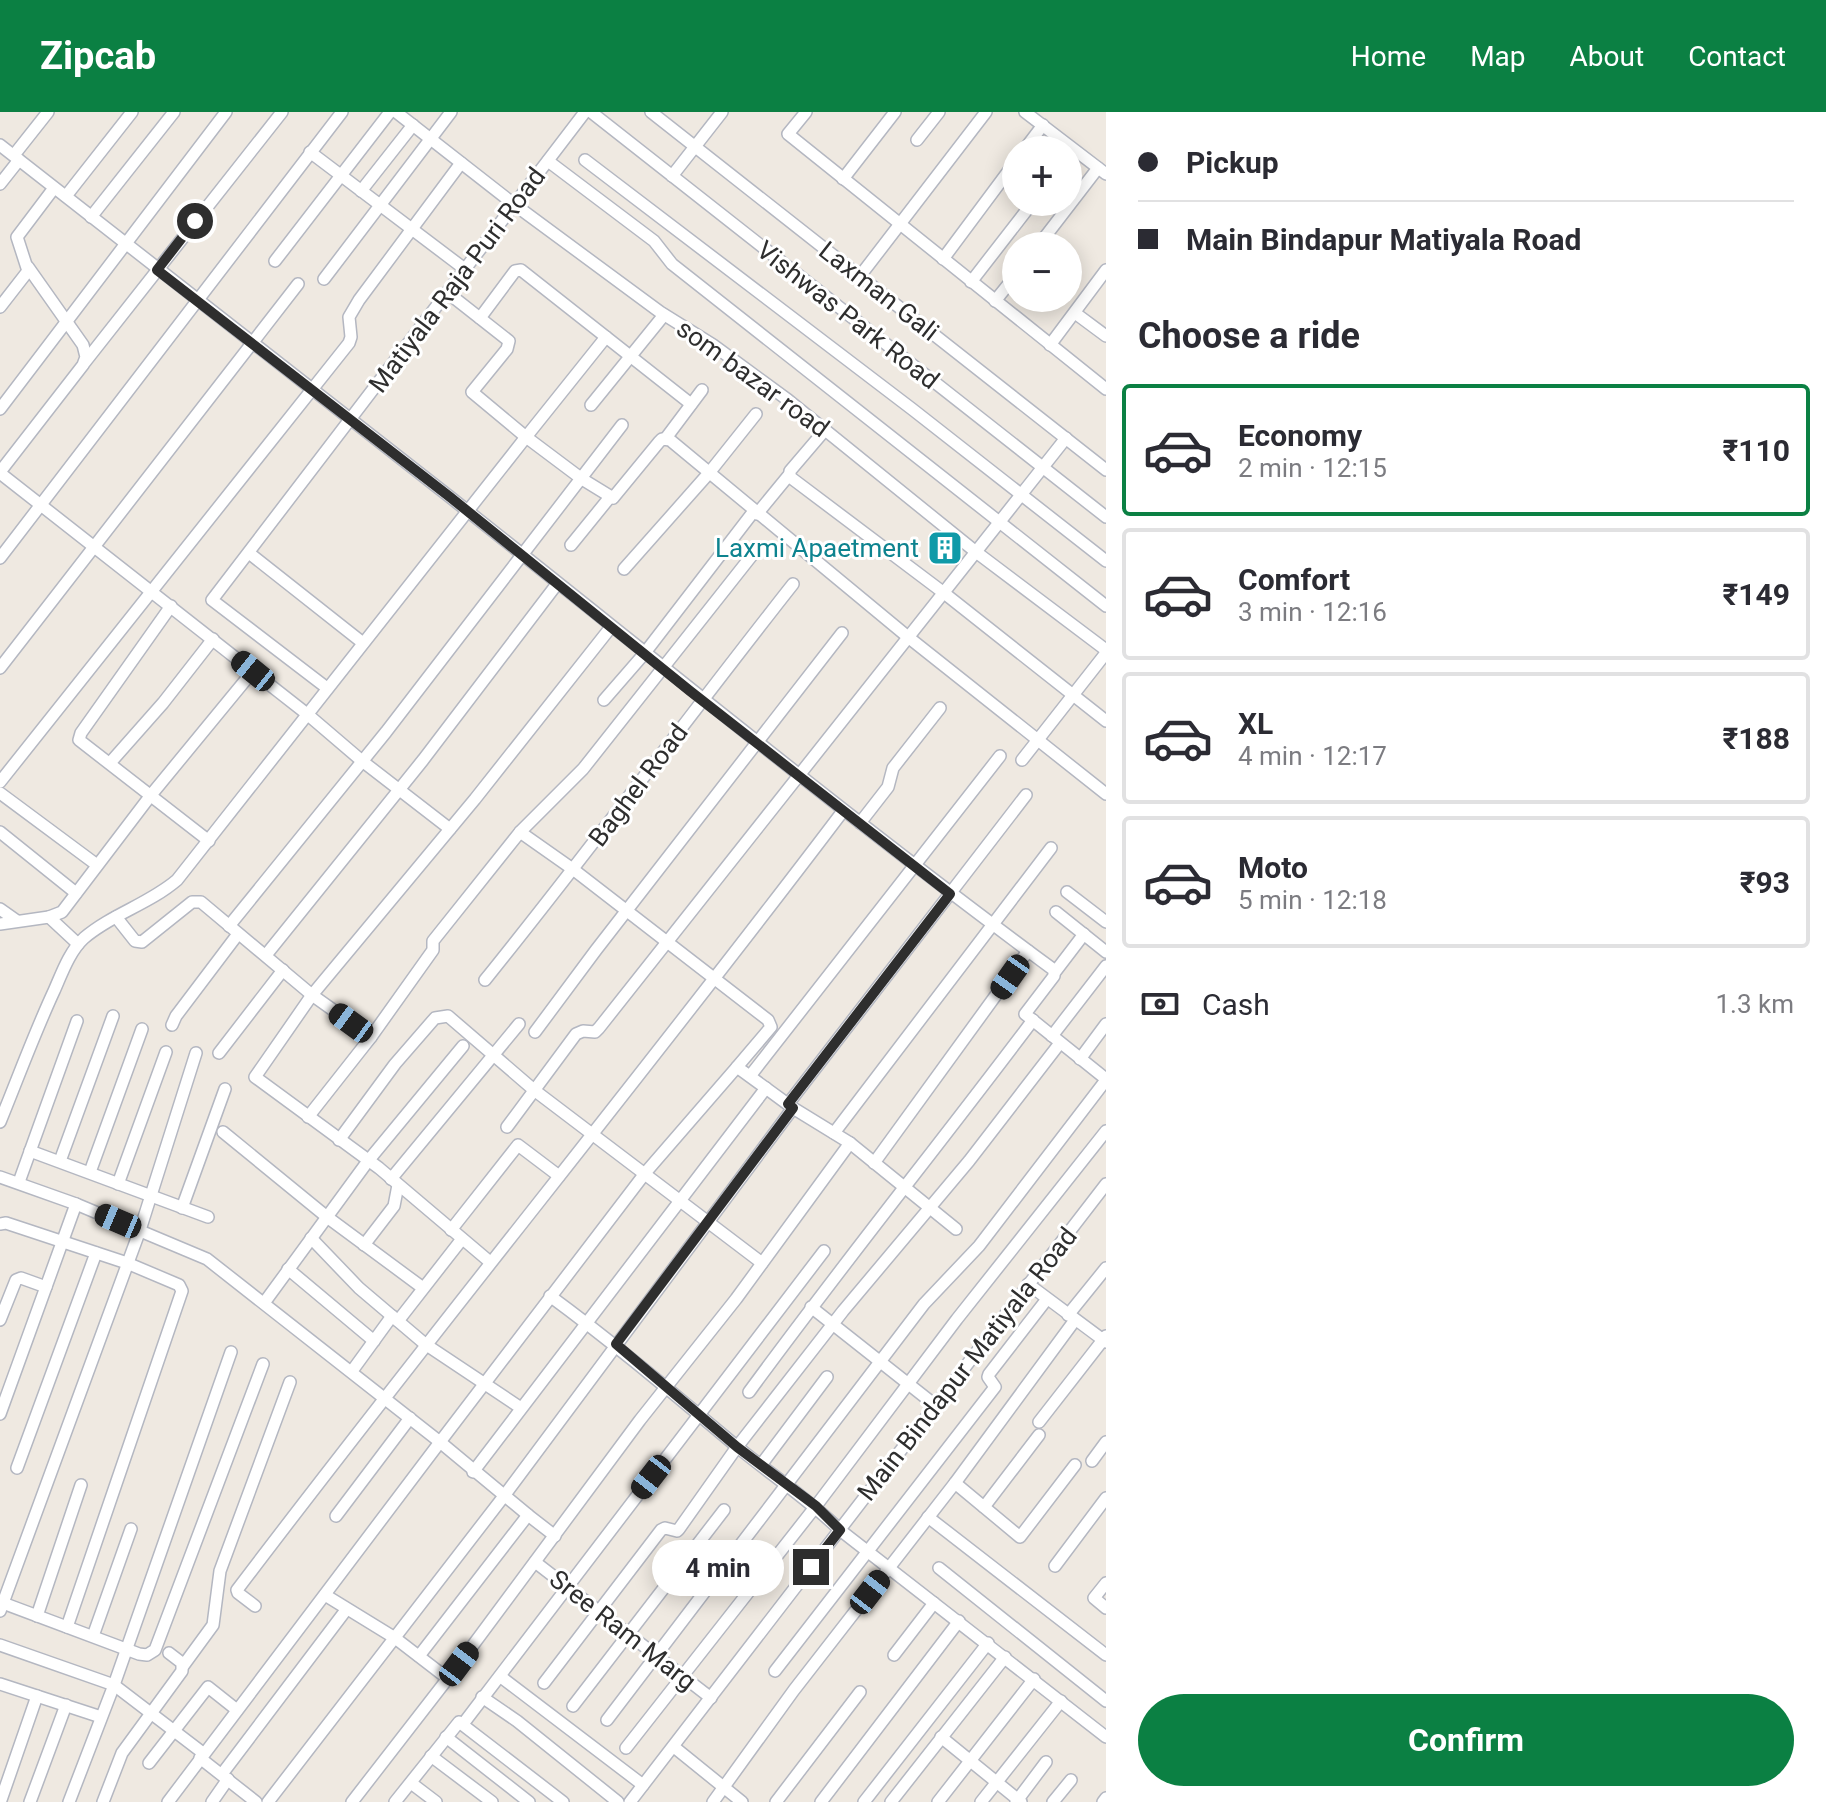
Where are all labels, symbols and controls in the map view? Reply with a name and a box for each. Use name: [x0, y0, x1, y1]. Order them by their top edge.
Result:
text: Zipcab: [40, 34, 156, 78]
text: Home: [1351, 40, 1426, 73]
text: Map: [1470, 40, 1526, 73]
text: About: [1570, 40, 1644, 73]
text: Contact: [1688, 40, 1786, 73]
map controls: [1002, 136, 1082, 312]
button: +: [1002, 136, 1082, 216]
text: Pickup: [1186, 145, 1279, 180]
street label: Matiyala Raja Puri Road: [363, 162, 551, 398]
route start: [177, 203, 213, 239]
text: Main Bindapur Matiyala Road: [1186, 222, 1581, 257]
button: −: [1002, 232, 1082, 312]
street label: Vishwas Park Road: [751, 235, 945, 395]
street label: Laxman Gali: [813, 235, 945, 347]
street label: som bazar road: [671, 313, 835, 443]
text: Choose a ride: [1138, 315, 1360, 357]
icon: car: [1142, 414, 1214, 486]
text: Economy: [1238, 418, 1362, 453]
text: ₹110: [1723, 433, 1790, 468]
text: 2 min · 12:15: [1238, 453, 1387, 483]
building icon: Laxmi Apaetment: [926, 529, 964, 567]
place label: Laxmi Apaetment: [715, 533, 919, 563]
icon: car: [1142, 558, 1214, 630]
text: Comfort: [1238, 562, 1350, 597]
text: ₹149: [1723, 577, 1790, 612]
text: 3 min · 12:16: [1238, 597, 1387, 627]
car: [227, 647, 279, 695]
icon: car: [1142, 702, 1214, 774]
text: XL: [1238, 706, 1273, 741]
street label: Baghel Road: [582, 718, 694, 852]
text: ₹188: [1723, 721, 1790, 756]
text: 4 min · 12:17: [1238, 741, 1387, 771]
icon: car: [1142, 846, 1214, 918]
text: Moto: [1238, 850, 1308, 885]
text: ₹93: [1740, 865, 1790, 900]
text: 5 min · 12:18: [1238, 885, 1387, 915]
car: [986, 950, 1034, 1004]
icon: cash: [1138, 982, 1182, 1026]
text: Cash: [1202, 987, 1270, 1022]
text: 1.3 km: [1715, 989, 1794, 1019]
car: [325, 999, 377, 1047]
car: [91, 1201, 145, 1241]
street label: Main Bindapur Matiyala Road: [851, 1221, 1083, 1507]
car: [627, 1451, 675, 1503]
callout: 4 min: [651, 1539, 783, 1595]
route end: [793, 1549, 829, 1585]
text: 4 min: [685, 1553, 751, 1583]
street label: Sree Ram Marg: [544, 1564, 702, 1696]
car: [846, 1566, 894, 1618]
car: [435, 1638, 483, 1690]
button: Confirm: [1138, 1694, 1794, 1786]

